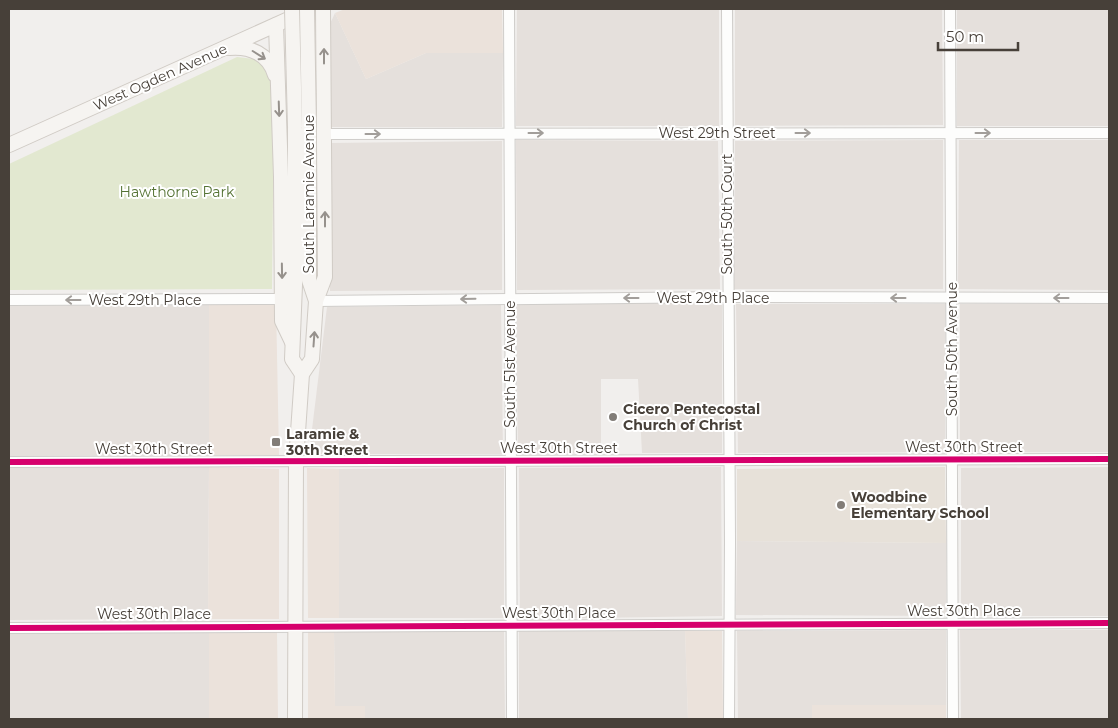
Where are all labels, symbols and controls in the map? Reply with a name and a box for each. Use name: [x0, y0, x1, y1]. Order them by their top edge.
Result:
scale bar: [938, 20, 1018, 52]
text: 50 m: [946, 27, 984, 46]
street label: West Ogden Avenue: [90, 39, 230, 115]
one-way arrow: [252, 49, 266, 60]
one-way arrow: [319, 49, 328, 65]
one-way arrow: [274, 101, 283, 117]
street label: South Laramie Avenue: [300, 114, 318, 274]
street label: West 29th Street: [658, 124, 776, 142]
one-way arrow: [527, 128, 543, 138]
one-way arrow: [794, 128, 811, 138]
one-way arrow: [974, 128, 991, 138]
one-way arrow: [364, 129, 381, 139]
street label: South 50th Court: [718, 153, 736, 275]
park label: Hawthorne Park: [120, 183, 235, 201]
one-way arrow: [320, 211, 330, 228]
one-way arrow: [277, 263, 287, 279]
street label: South 50th Avenue: [943, 282, 961, 416]
street label: West 29th Place: [656, 289, 770, 307]
street label: West 29th Place: [88, 291, 202, 309]
one-way arrow: [623, 293, 639, 303]
one-way arrow: [890, 293, 906, 303]
one-way arrow: [1053, 293, 1069, 303]
one-way arrow: [460, 294, 476, 304]
one-way arrow: [65, 295, 81, 305]
street label: South 51st Avenue: [501, 300, 519, 428]
one-way arrow: [309, 331, 318, 347]
place label: Cicero Pentecostal Church of Christ: [623, 400, 760, 434]
marker: Cicero Pentecostal Church of Christ: [607, 411, 619, 423]
place label: Laramie & 30th Street: [285, 425, 368, 459]
marker: Laramie & 30th Street: [270, 436, 282, 448]
street label: West 30th Street: [905, 438, 1023, 456]
street label: West 30th Street: [500, 439, 618, 457]
street label: West 30th Street: [95, 440, 213, 458]
place label: Woodbine Elementary School: [851, 488, 989, 522]
marker: Woodbine Elementary School: [835, 499, 847, 511]
street label: West 30th Place: [907, 602, 1021, 620]
street label: West 30th Place: [502, 604, 616, 622]
street label: West 30th Place: [97, 605, 211, 623]

